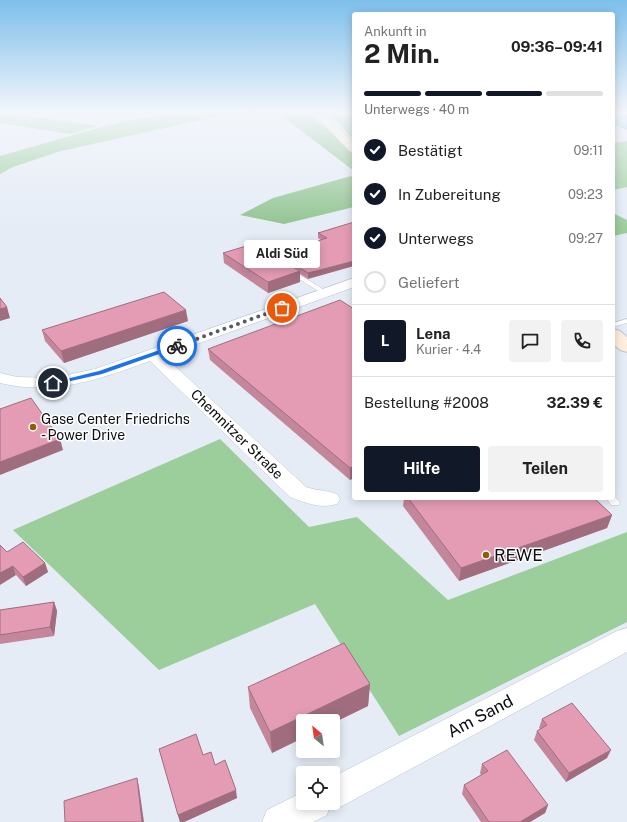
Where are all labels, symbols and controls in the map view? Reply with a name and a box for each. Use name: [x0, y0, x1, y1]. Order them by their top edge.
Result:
text: Ankunft in: [364, 24, 427, 39]
text: 2 Min.: [364, 38, 440, 69]
text: 09:36–09:41: [511, 38, 603, 55]
text: Unterwegs · 40 m: [364, 102, 469, 117]
icon: check: [364, 139, 386, 161]
text: Bestätigt: [398, 142, 462, 159]
text: 09:11: [573, 143, 603, 158]
icon: check: [364, 183, 386, 205]
text: In Zubereitung: [398, 186, 501, 203]
text: 09:23: [568, 187, 603, 202]
icon: check: [364, 227, 386, 249]
text: Unterwegs: [398, 230, 474, 247]
text: 09:27: [568, 231, 603, 246]
callout: Aldi Süd: [244, 240, 320, 268]
text: Aldi Süd: [256, 246, 308, 261]
text: Geliefert: [398, 274, 460, 291]
pin: [265, 291, 299, 325]
icon: bag: [271, 297, 293, 319]
button: chat: [509, 320, 551, 362]
button: phone: [561, 320, 603, 362]
text: Lena: [416, 325, 451, 342]
courier: [157, 326, 197, 366]
text: L: [381, 332, 389, 349]
icon: bike: [166, 335, 188, 357]
text: Kurier · 4.4: [416, 342, 481, 357]
pin: [36, 366, 70, 400]
icon: home: [42, 372, 64, 394]
street label: Chemnitzer Straße: [188, 386, 286, 482]
text: Bestellung #2008: [364, 394, 489, 411]
text: 32.39 €: [546, 394, 603, 411]
place label: Gase Center Friedrichs - Power Drive: [41, 411, 190, 443]
marker: Gase Center Friedrichs - Power Drive: [28, 422, 38, 432]
button: Hilfe: [364, 446, 480, 492]
button: Teilen: [488, 446, 603, 492]
place label: REWE: [494, 545, 543, 565]
marker: REWE: [481, 550, 491, 560]
street label: Am Sand: [444, 690, 516, 742]
north arrow: [296, 714, 340, 758]
map controls: [296, 714, 340, 810]
button: locate: [296, 766, 340, 810]

